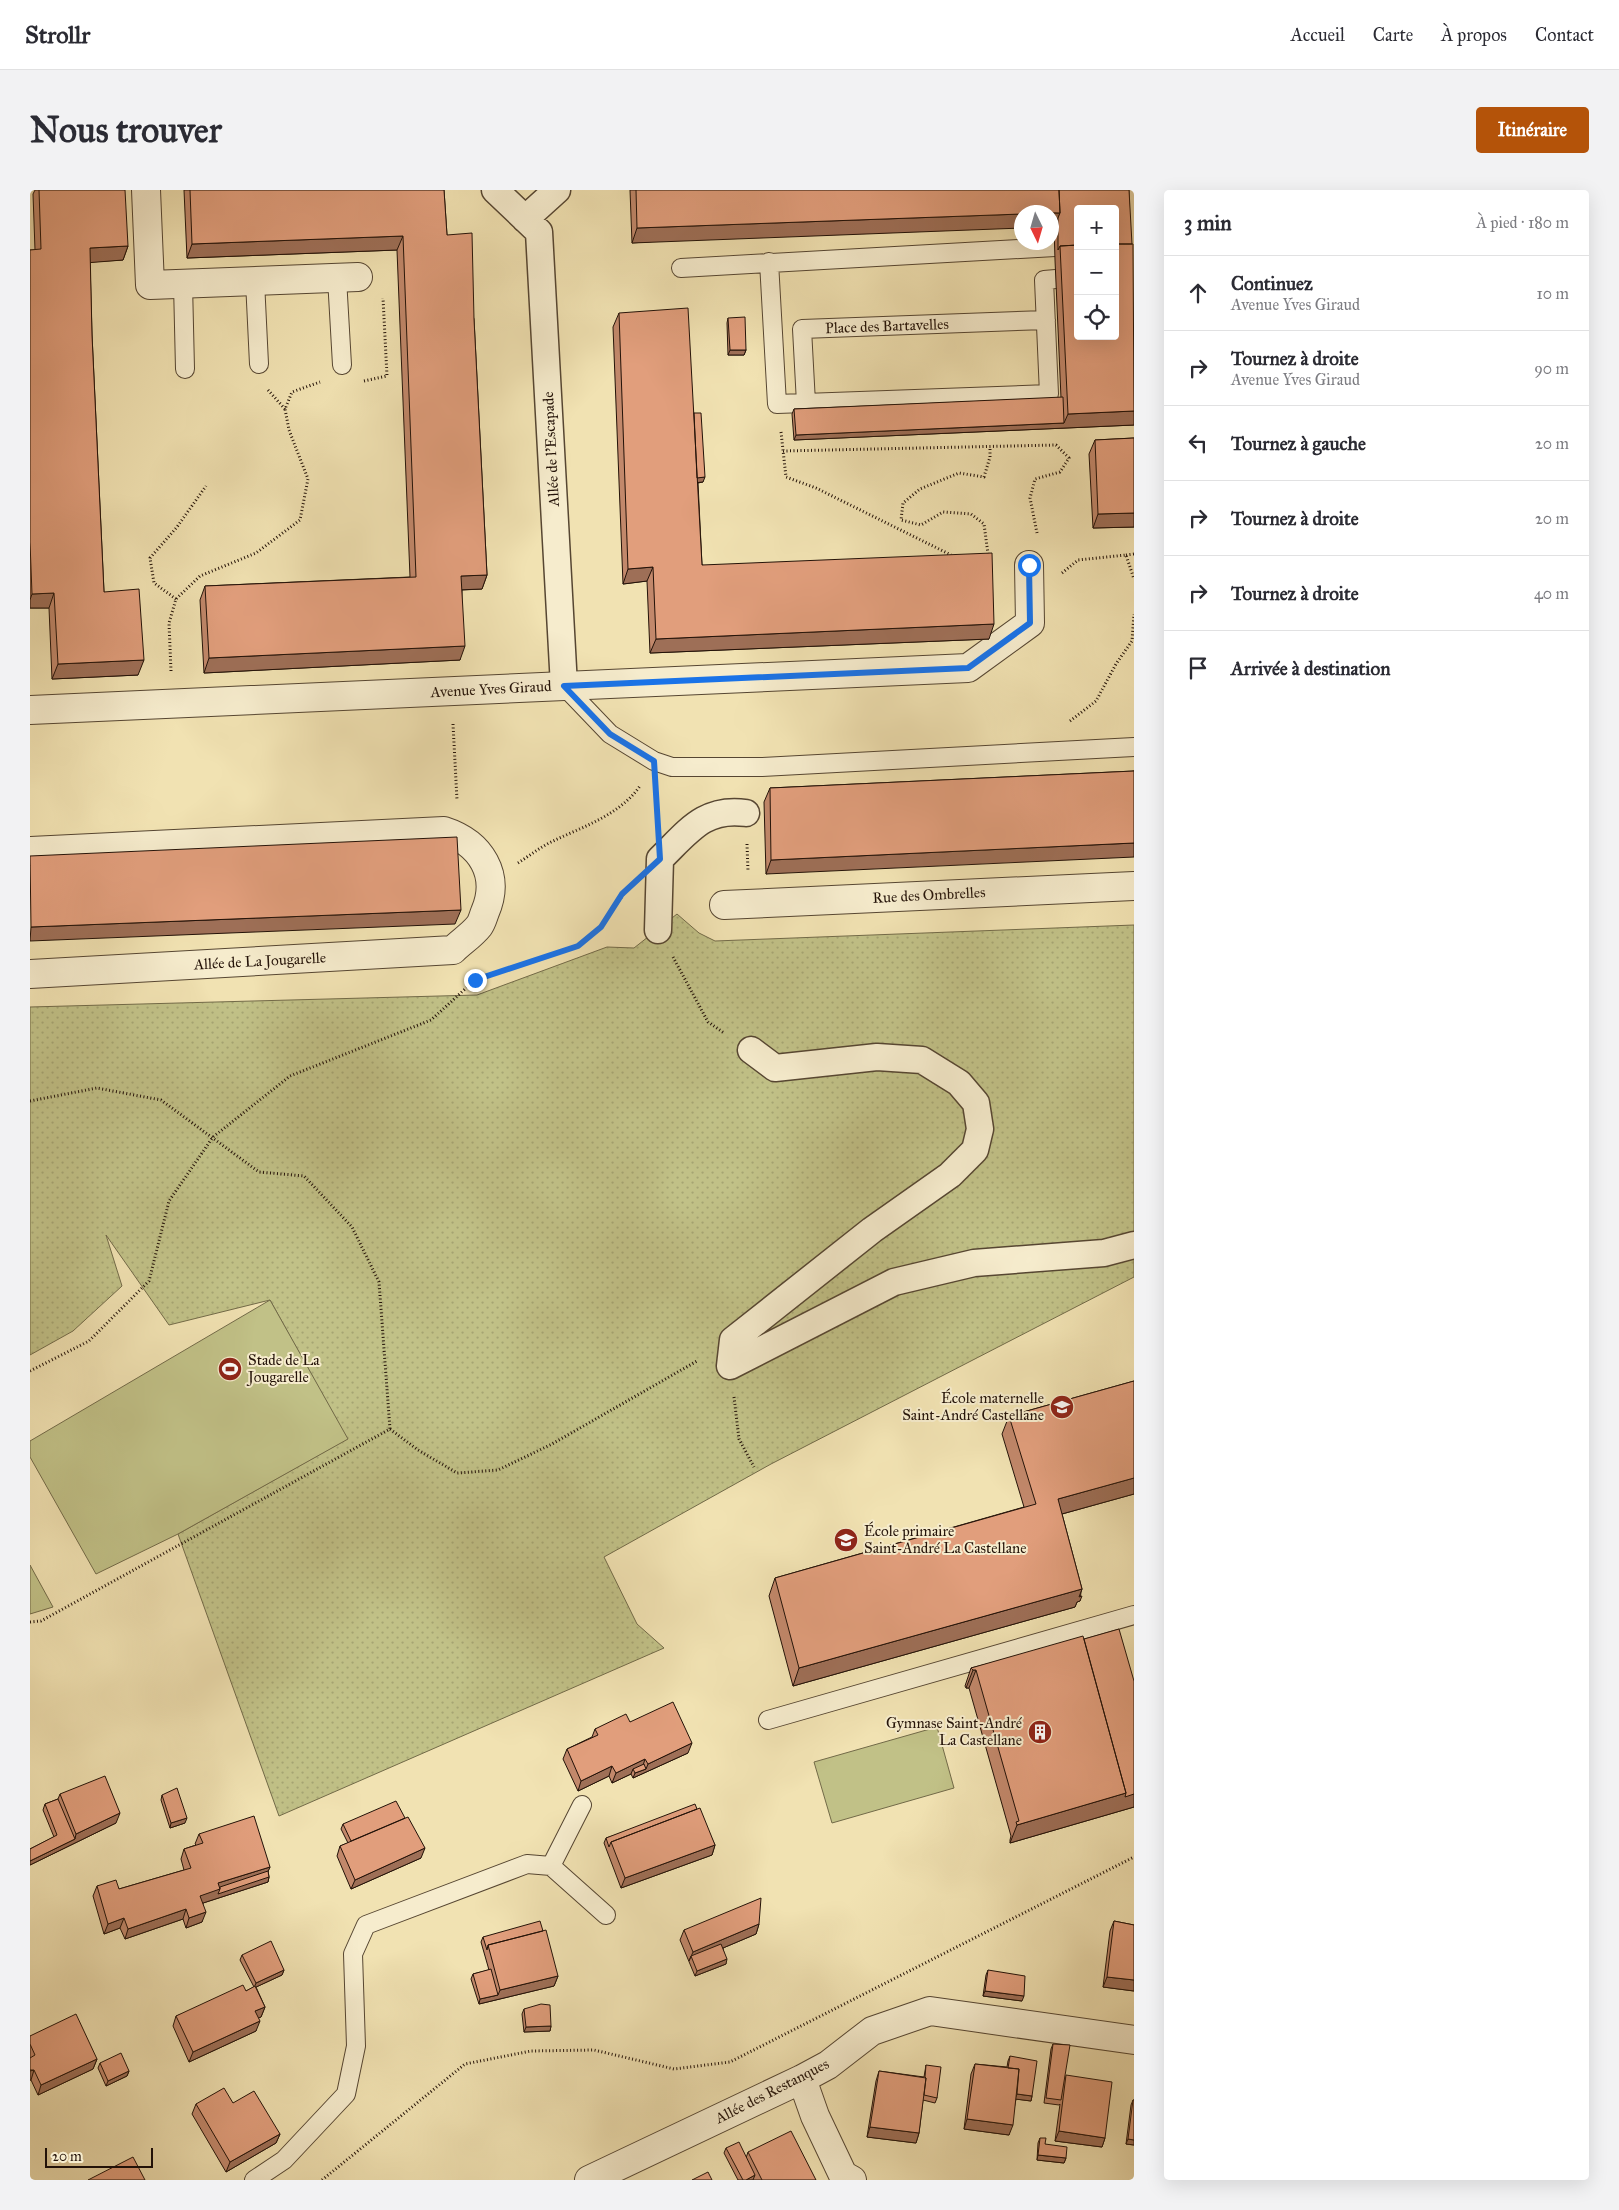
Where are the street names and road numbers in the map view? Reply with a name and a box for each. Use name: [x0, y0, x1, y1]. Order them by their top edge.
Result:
street label: Place des Bartavelles: [825, 315, 949, 337]
street label: Allée de l'Escapade: [539, 391, 563, 508]
street label: Avenue Yves Giraud: [429, 677, 552, 701]
street label: Rue des Ombrelles: [872, 883, 986, 907]
street label: Allée de La Jougarelle: [192, 949, 327, 975]
street label: Allée des Restanques: [711, 2055, 832, 2129]

